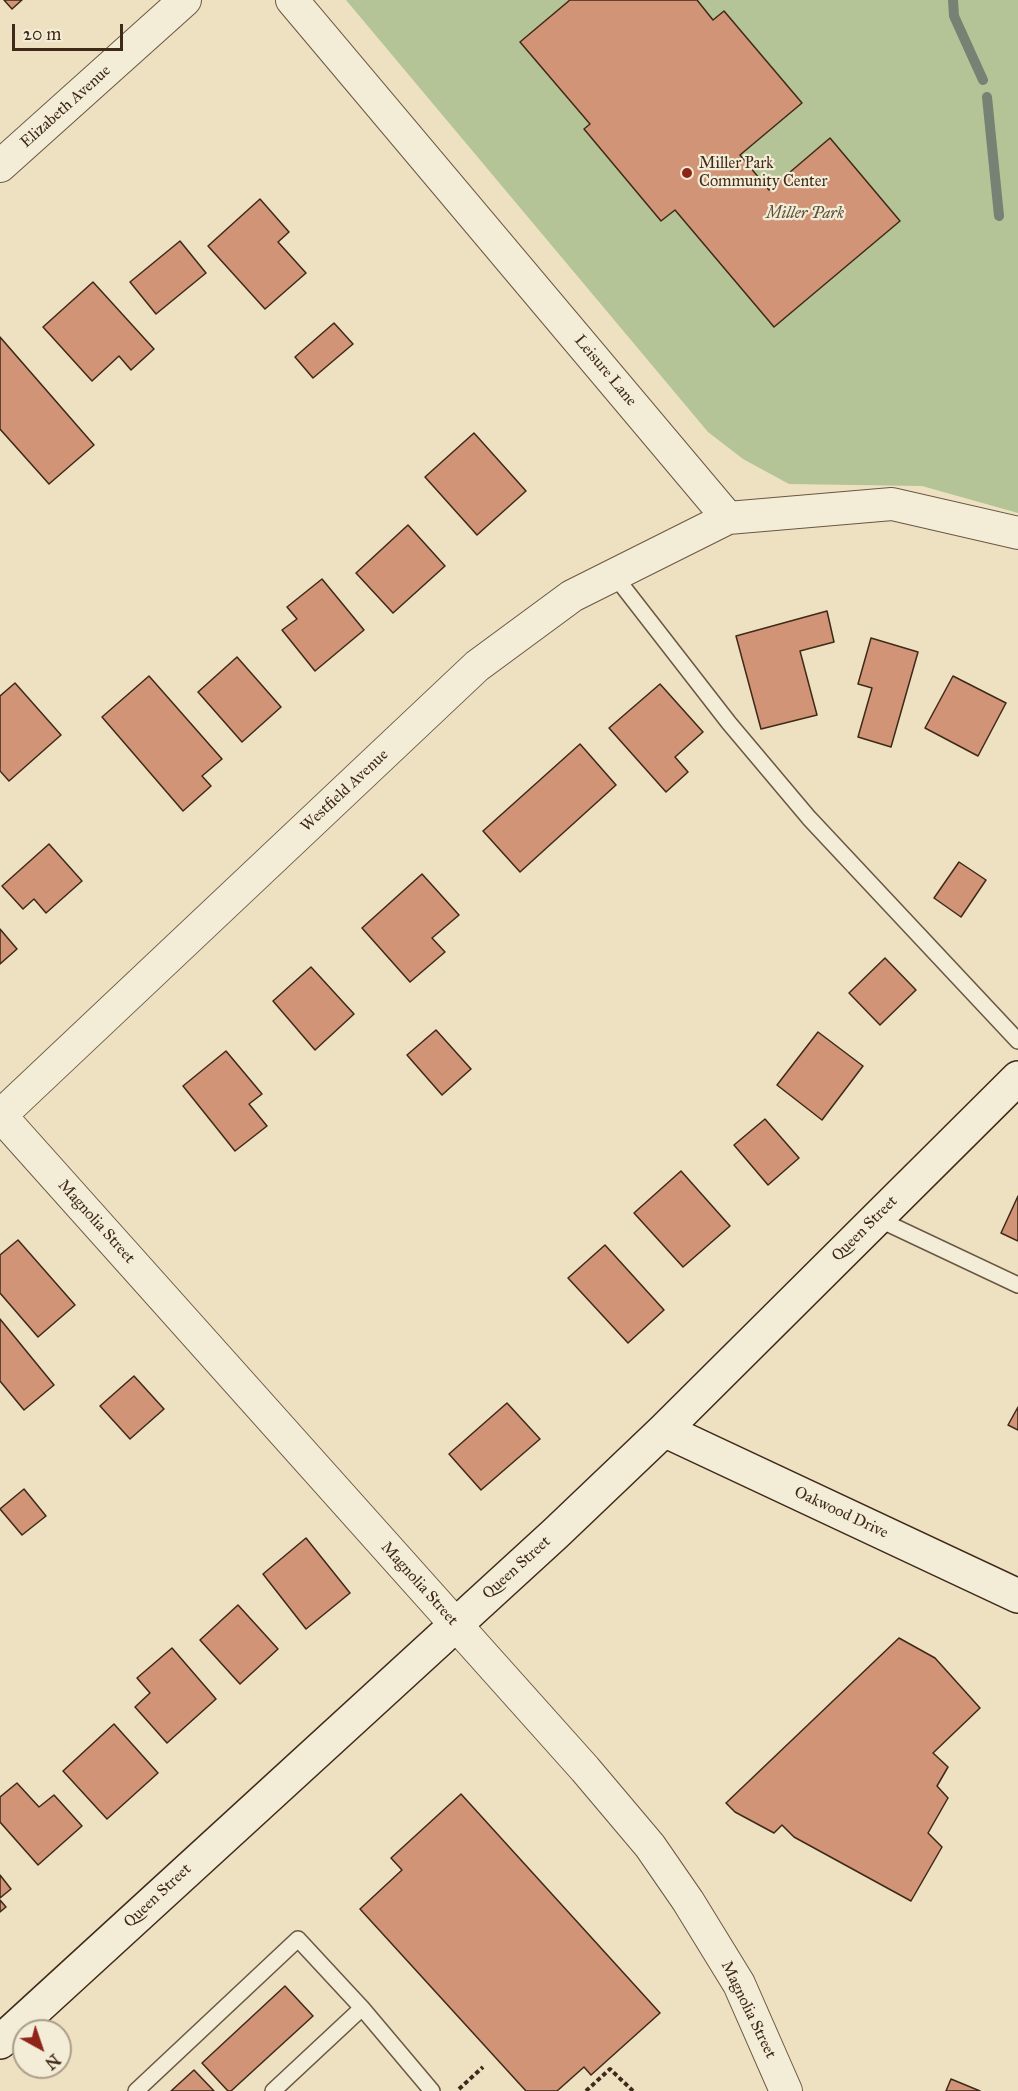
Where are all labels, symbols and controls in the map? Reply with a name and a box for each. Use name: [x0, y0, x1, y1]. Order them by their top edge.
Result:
scale bar: [15, 12, 126, 50]
text: 20 m: [23, 23, 61, 45]
street label: Elizabeth Avenue: [17, 61, 115, 153]
place label: Miller Park Community Center: [699, 154, 827, 192]
marker: Miller Park Community Center: [680, 166, 694, 180]
park label: Miller Park: [766, 204, 844, 224]
street label: Leisure Lane: [570, 331, 640, 411]
street label: Westfield Avenue: [297, 746, 393, 836]
street label: Magnolia Street: [53, 1176, 139, 1268]
street label: Queen Street: [828, 1192, 902, 1266]
street label: Oakwood Drive: [791, 1483, 891, 1543]
street label: Queen Street: [479, 1532, 555, 1604]
street label: Magnolia Street: [376, 1538, 462, 1630]
street label: Queen Street: [120, 1860, 196, 1932]
street label: Magnolia Street: [716, 1958, 780, 2062]
north arrow: [12, 2019, 72, 2079]
text: N: [41, 2050, 64, 2073]

